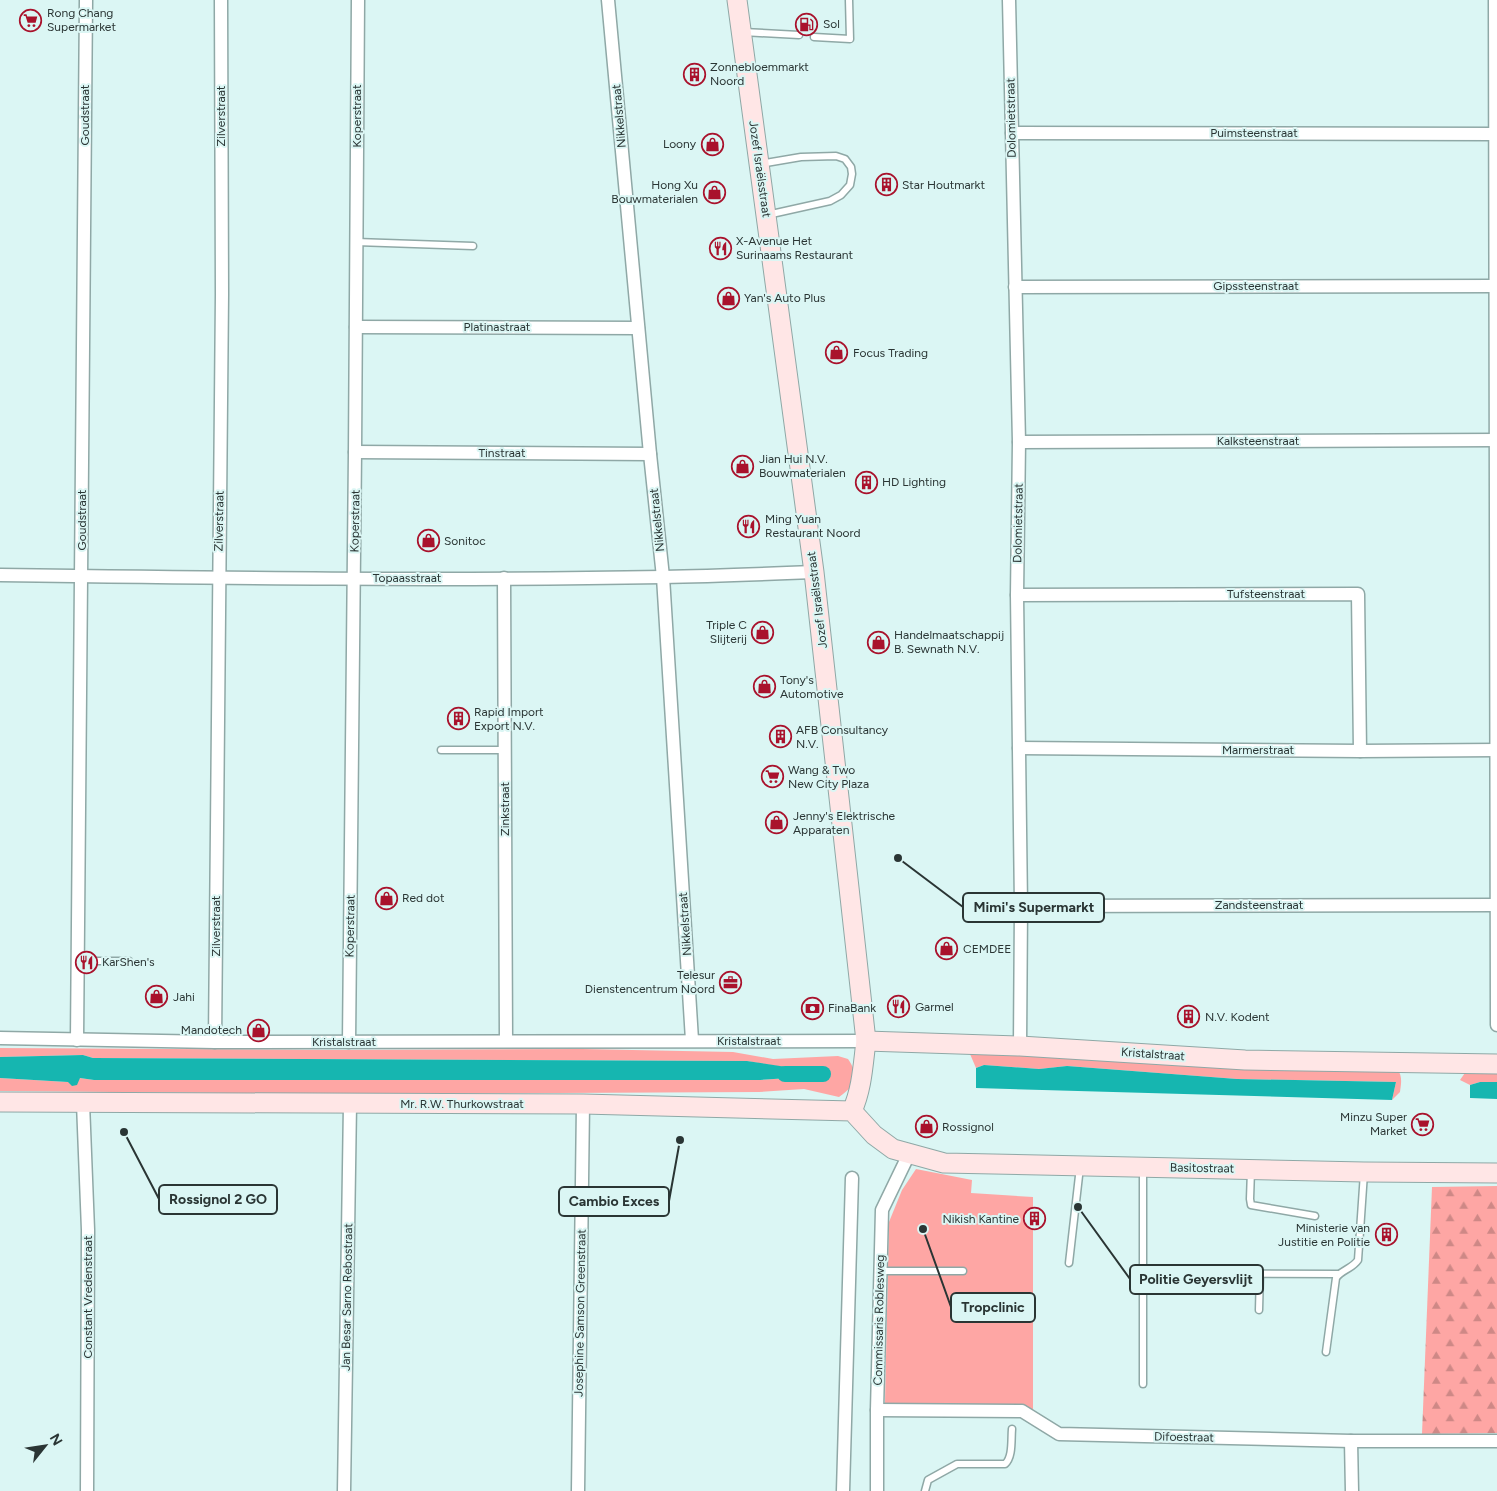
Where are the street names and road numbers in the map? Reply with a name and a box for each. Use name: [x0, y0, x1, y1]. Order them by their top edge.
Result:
street label: Dolomietstraat: [1003, 77, 1019, 158]
street label: Nikkelstraat: [609, 83, 629, 148]
street label: Goudstraat: [78, 84, 92, 145]
street label: Koperstraat: [350, 84, 364, 147]
street label: Zilverstraat: [214, 85, 228, 146]
street label: Jozef Israëlsstraat: [746, 120, 774, 219]
street label: Puimsteenstraat: [1210, 126, 1298, 140]
street label: Gipssteenstraat: [1213, 279, 1299, 293]
street label: Platinastraat: [464, 320, 531, 334]
street label: Kalksteenstraat: [1217, 434, 1300, 448]
street label: Tinstraat: [478, 446, 526, 460]
street label: Dolomietstraat: [1010, 482, 1026, 563]
street label: Nikkelstraat: [647, 487, 667, 552]
street label: Goudstraat: [75, 489, 89, 550]
street label: Koperstraat: [347, 489, 363, 553]
street label: Zilverstraat: [211, 490, 227, 552]
street label: Jozef Israëlsstraat: [804, 550, 830, 649]
street label: Topaasstraat: [373, 571, 442, 585]
street label: Tufsteenstraat: [1227, 587, 1305, 601]
street label: Marmerstraat: [1222, 743, 1295, 757]
street label: Zinkstraat: [498, 782, 512, 836]
street label: Nikkelstraat: [676, 891, 694, 956]
street label: Koperstraat: [342, 894, 358, 958]
street label: Zilverstraat: [209, 895, 223, 956]
street label: Zandsteenstraat: [1215, 898, 1304, 912]
street label: Kristalstraat: [717, 1034, 781, 1048]
street label: Kristalstraat: [312, 1035, 376, 1049]
street label: Kristalstraat: [1121, 1045, 1186, 1063]
street label: Mr. R.W. Thurkowstraat: [400, 1097, 524, 1111]
street label: Basitostraat: [1170, 1160, 1235, 1176]
street label: Jan Besar Sarno Rebostraat: [339, 1223, 355, 1371]
street label: Josephine Samson Greenstraat: [572, 1228, 588, 1397]
street label: Constant Vredenstraat: [81, 1235, 95, 1358]
street label: Commissaris Roblesweg: [871, 1255, 887, 1385]
street label: Difoestraat: [1154, 1429, 1215, 1445]

